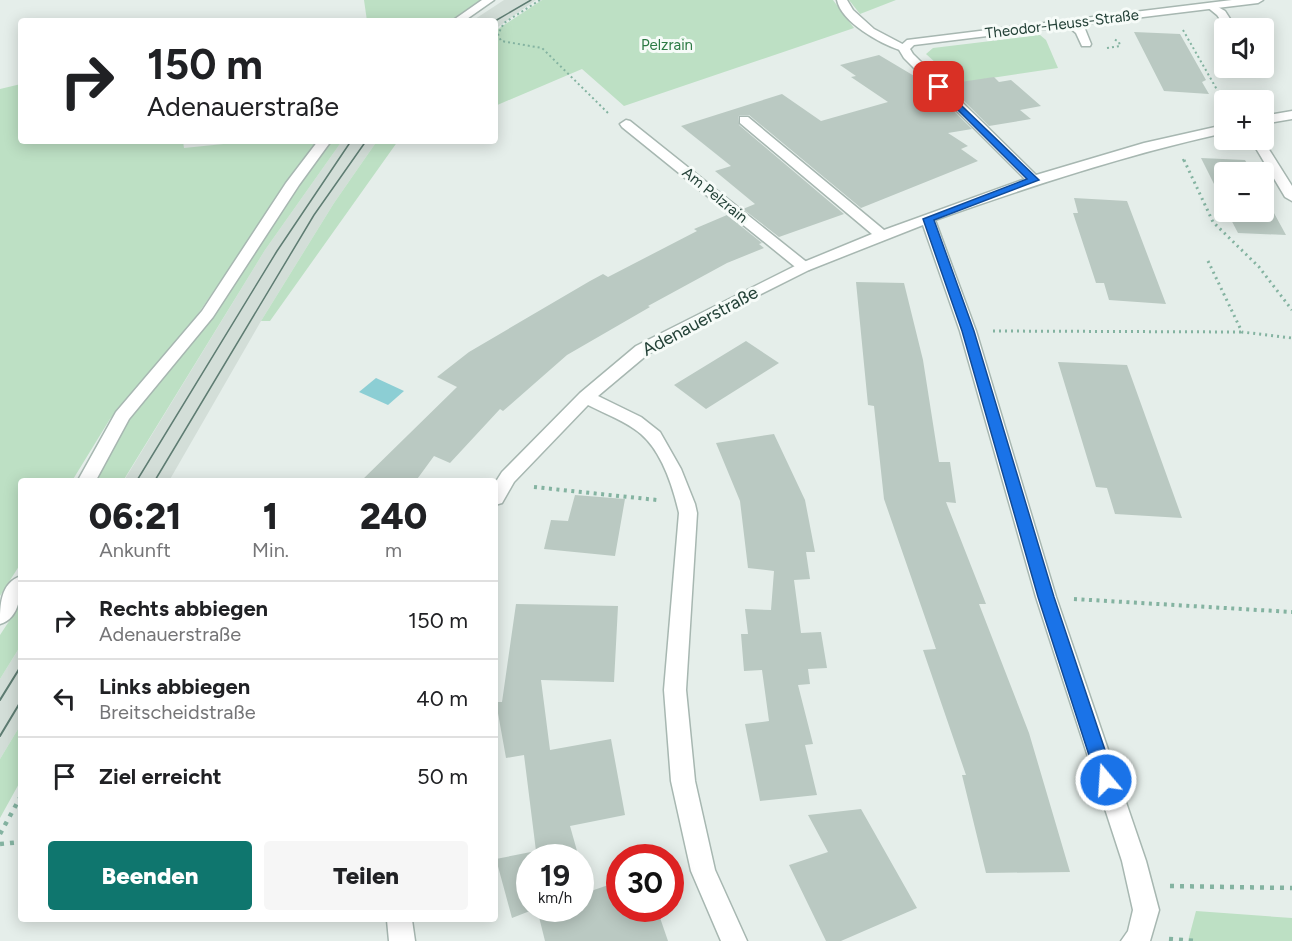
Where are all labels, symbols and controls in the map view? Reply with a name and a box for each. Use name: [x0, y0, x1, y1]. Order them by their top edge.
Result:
street label: Theodor-Heuss-Straße: [984, 6, 1140, 42]
map controls: [1214, 18, 1274, 222]
button: sound: [1214, 18, 1274, 78]
park label: Pelzrain: [641, 36, 693, 54]
text: 150 m: [147, 39, 263, 90]
icon: right: [48, 42, 126, 120]
pin: [913, 61, 964, 112]
icon: arrive: [922, 70, 955, 103]
text: Adenauerstraße: [147, 90, 339, 123]
button: +: [1214, 90, 1274, 150]
button: −: [1214, 162, 1274, 222]
street label: Am Pelzrain: [679, 163, 751, 227]
street label: Adenauerstraße: [638, 281, 762, 361]
text: 06:21: [89, 495, 181, 538]
text: 1: [263, 495, 278, 538]
text: 240: [360, 495, 427, 538]
text: Ankunft: [99, 538, 171, 562]
text: Min.: [252, 538, 289, 562]
text: m: [385, 538, 402, 562]
text: Rechts abbiegen: [99, 595, 268, 622]
icon: right: [48, 604, 81, 637]
text: 150 m: [408, 607, 468, 634]
text: Adenauerstraße: [99, 622, 241, 646]
text: Links abbiegen: [99, 673, 250, 700]
icon: left: [48, 682, 81, 715]
text: 40 m: [416, 685, 468, 712]
text: Breitscheidstraße: [99, 700, 256, 724]
position arrow: [1074, 748, 1138, 812]
icon: arrive: [48, 760, 81, 793]
text: Ziel erreicht: [99, 763, 222, 790]
text: 50 m: [417, 763, 468, 790]
button: Beenden: [48, 841, 252, 910]
button: Teilen: [264, 841, 468, 910]
speed limit sign: 30: [606, 844, 684, 922]
text: 19: [540, 857, 570, 894]
text: km/h: [538, 889, 572, 907]

